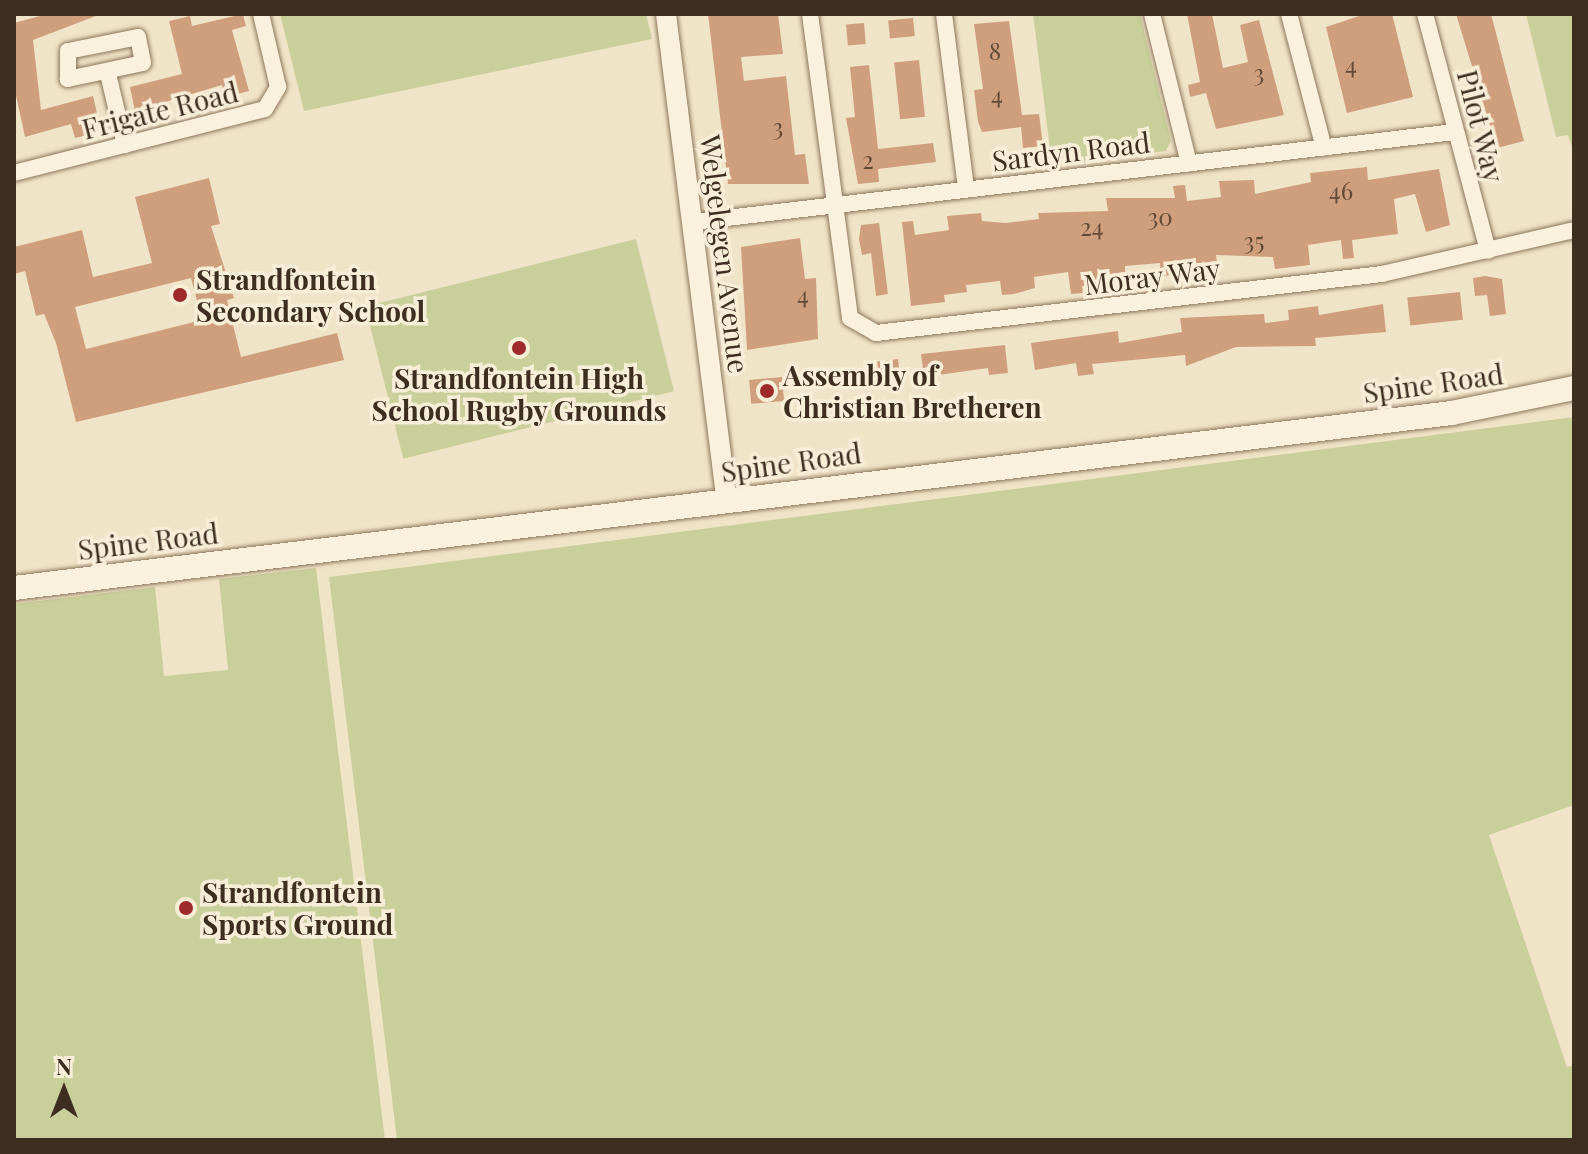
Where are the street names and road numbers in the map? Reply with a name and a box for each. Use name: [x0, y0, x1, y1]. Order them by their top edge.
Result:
street label: Pilot Way: [1451, 65, 1511, 187]
street label: Frigate Road: [78, 74, 242, 146]
street label: Sardyn Road: [990, 125, 1152, 177]
street label: Welgelegen Avenue: [694, 132, 756, 376]
street label: Moray Way: [1081, 251, 1223, 301]
street label: Spine Road: [1361, 357, 1505, 409]
street label: Spine Road: [719, 436, 863, 488]
street label: Spine Road: [76, 516, 220, 566]

